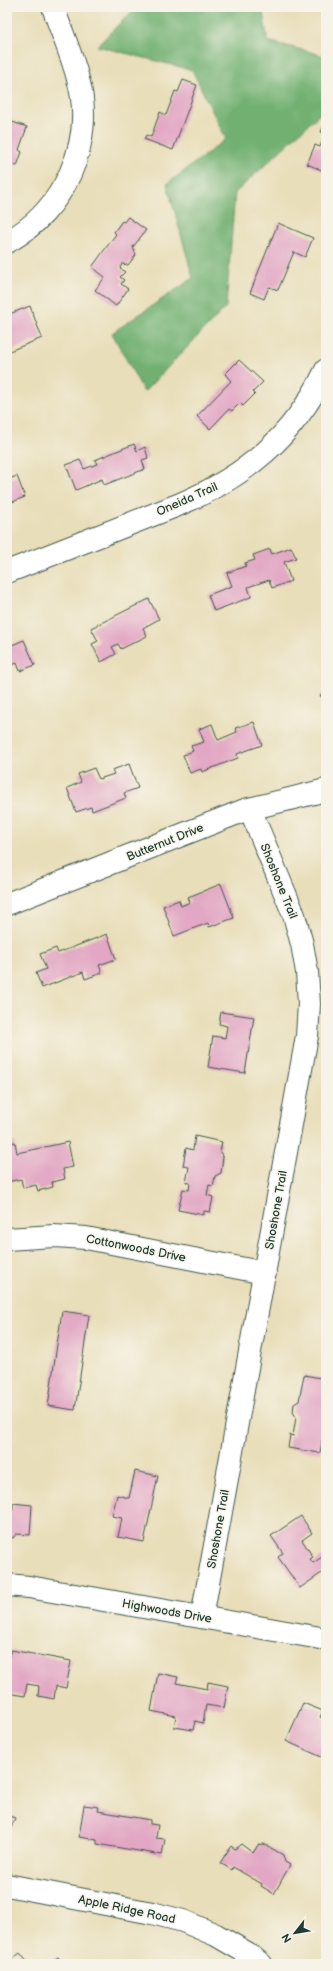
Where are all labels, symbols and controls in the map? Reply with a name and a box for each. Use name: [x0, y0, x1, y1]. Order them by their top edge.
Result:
street label: Oneida Trail: [154, 479, 220, 520]
street label: Butternut Drive: [124, 820, 206, 865]
street label: Shoshone Trail: [257, 841, 300, 921]
street label: Shoshone Trail: [262, 1169, 291, 1251]
street label: Cottonwoods Drive: [85, 1231, 187, 1266]
street label: Shoshone Trail: [204, 1488, 233, 1570]
street label: Highwoods Drive: [121, 1596, 213, 1627]
street label: Apple Ridge Road: [77, 1892, 177, 1927]
north arrow: [275, 1913, 315, 1953]
text: N: [279, 1931, 295, 1945]

